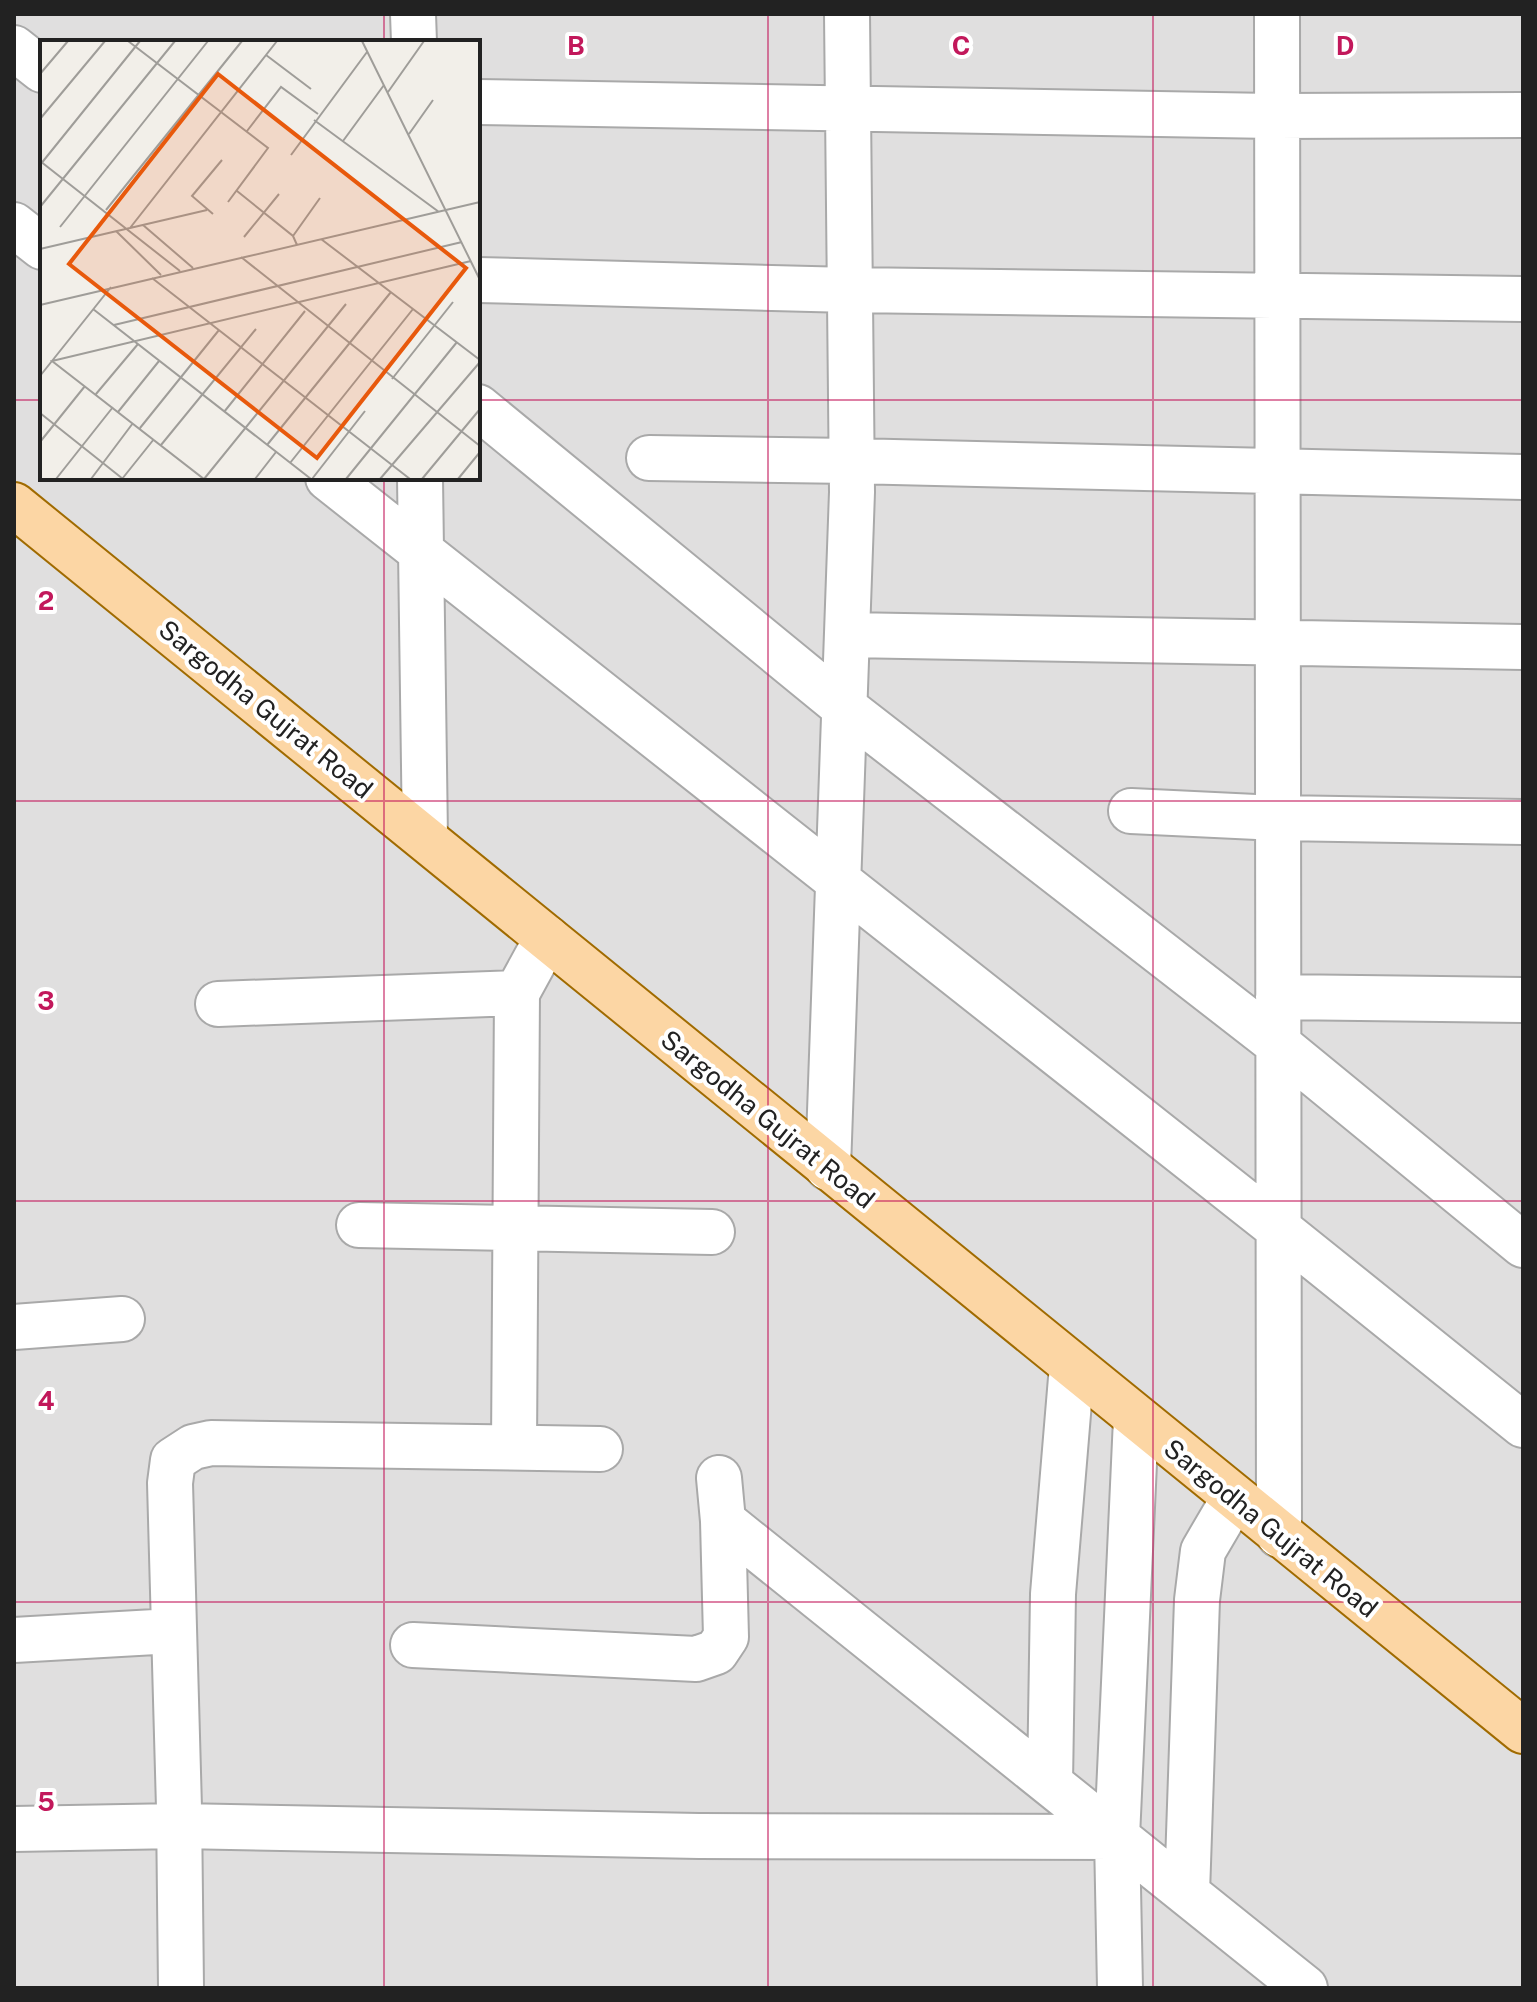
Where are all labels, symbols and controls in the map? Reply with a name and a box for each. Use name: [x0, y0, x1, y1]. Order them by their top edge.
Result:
text: B: [567, 30, 585, 61]
text: C: [952, 30, 970, 61]
text: D: [1336, 30, 1354, 61]
inset map: [40, 40, 480, 480]
text: 2: [38, 585, 54, 616]
street label: Sargodha Gujrat Road: [153, 613, 379, 805]
text: 3: [37, 985, 55, 1016]
street label: Sargodha Gujrat Road: [655, 1023, 881, 1215]
text: 4: [37, 1385, 55, 1416]
street label: Sargodha Gujrat Road: [1158, 1432, 1384, 1624]
text: 5: [37, 1786, 55, 1817]

